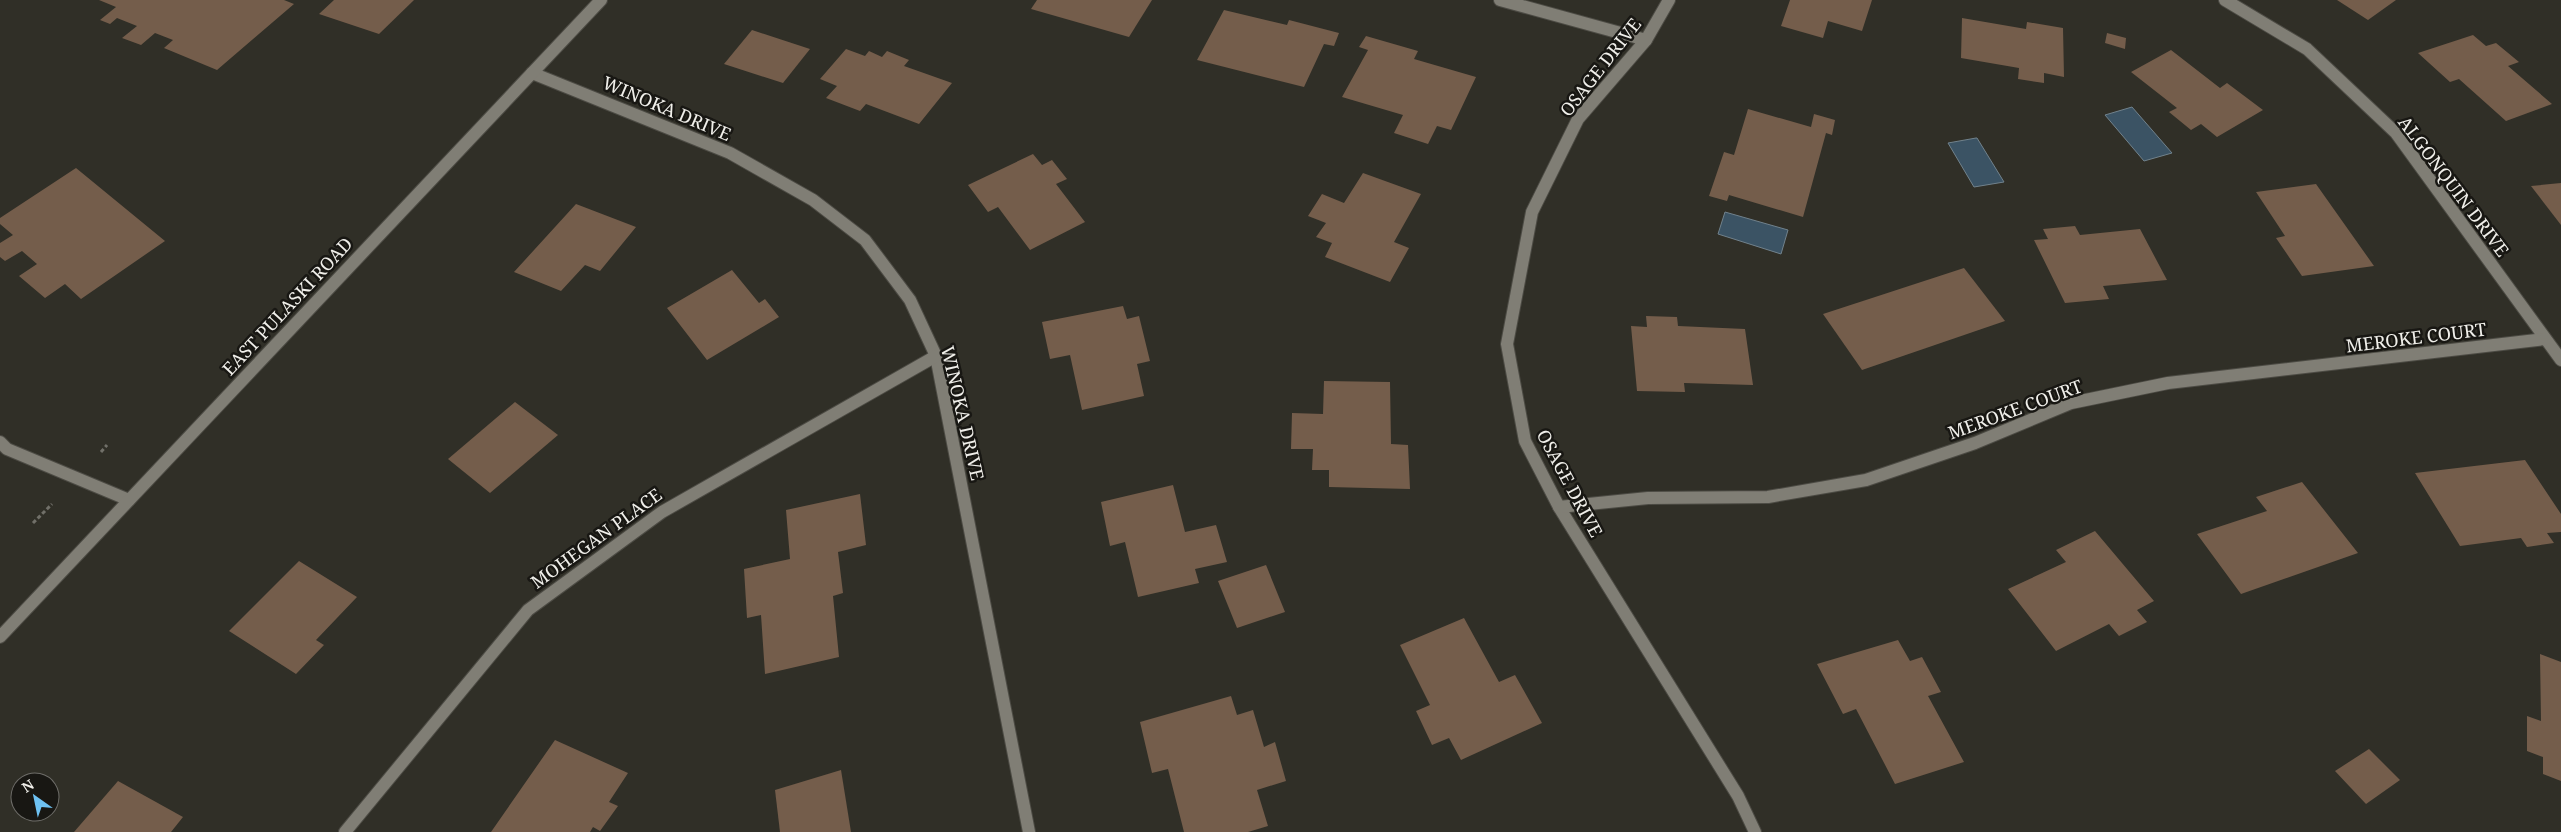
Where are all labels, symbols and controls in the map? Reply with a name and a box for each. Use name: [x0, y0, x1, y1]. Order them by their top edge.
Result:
street label: OSAGE DRIVE: [1554, 13, 1646, 121]
street label: WINOKA DRIVE: [599, 70, 735, 146]
street label: ALGONQUIN DRIVE: [2393, 111, 2515, 261]
street label: EAST PULASKI ROAD: [217, 232, 357, 380]
street label: MEROKE COURT: [2344, 316, 2488, 358]
street label: WINOKA DRIVE: [936, 343, 990, 483]
street label: MEROKE COURT: [1945, 374, 2085, 444]
street label: OSAGE DRIVE: [1532, 425, 1608, 541]
street label: MOHEGAN PLACE: [526, 482, 666, 594]
north arrow: [10, 772, 60, 822]
text: N: [18, 775, 37, 797]

